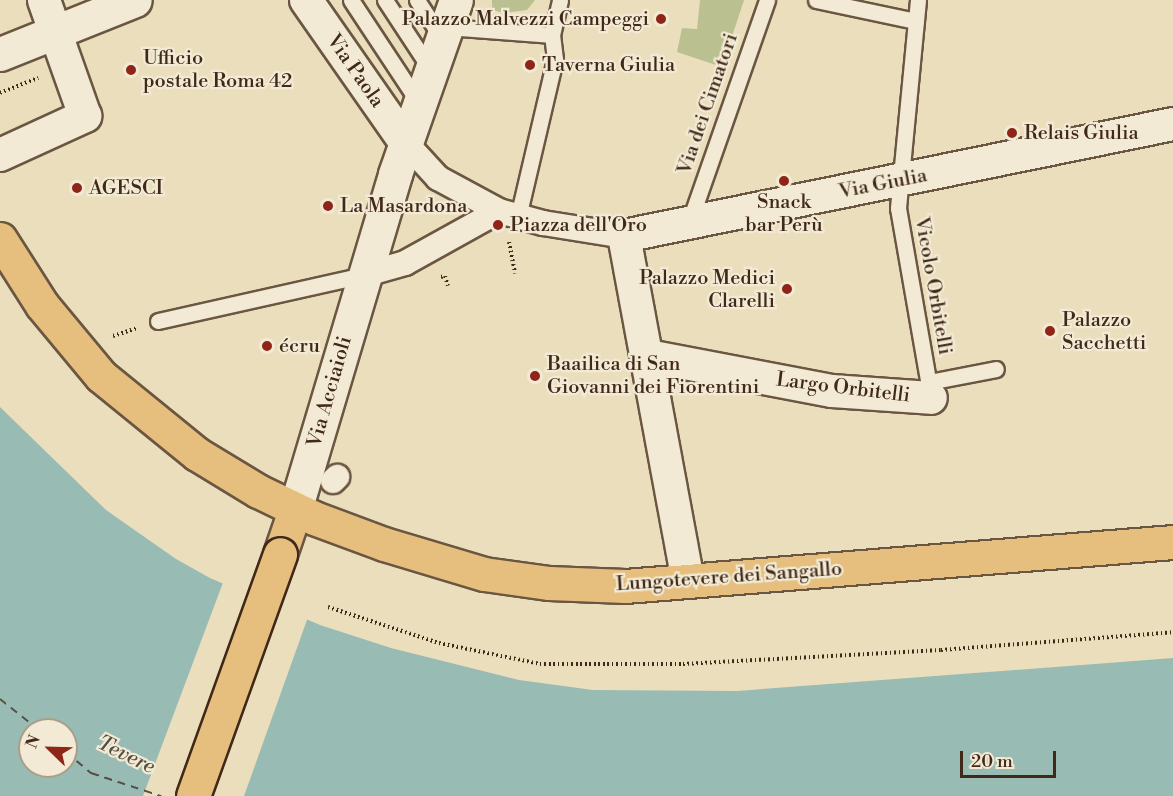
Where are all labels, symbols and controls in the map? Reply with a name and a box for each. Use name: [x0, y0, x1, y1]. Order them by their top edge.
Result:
place label: Palazzo Malvezzi Campeggi: [402, 7, 649, 31]
marker: Palazzo Malvezzi Campeggi: [654, 12, 668, 26]
street label: Via Paola: [321, 30, 389, 112]
street label: Via dei Cimatori: [673, 30, 743, 178]
place label: Ufficio postale Roma 42: [143, 46, 292, 93]
place label: Taverna Giulia: [542, 53, 675, 77]
marker: Taverna Giulia: [523, 58, 537, 72]
marker: Ufficio postale Roma 42: [124, 63, 138, 77]
place label: Relais Giulia: [1024, 121, 1139, 145]
marker: Relais Giulia: [1005, 126, 1019, 140]
street label: Via Giulia: [837, 164, 929, 204]
marker: Snack bar Perù: [777, 174, 791, 188]
place label: AGESCI: [89, 176, 163, 200]
marker: AGESCI: [70, 181, 84, 195]
place label: Snack bar Perù: [745, 191, 823, 238]
place label: La Masardona: [340, 194, 467, 218]
marker: La Masardona: [321, 199, 335, 213]
place label: Piazza dell'Oro: [510, 213, 647, 237]
street label: Vicolo Orbitelli: [909, 215, 957, 357]
marker: Piazza dell'Oro: [491, 218, 505, 232]
place label: Palazzo Medici Clarelli: [639, 266, 775, 313]
marker: Palazzo Medici Clarelli: [780, 282, 794, 296]
place label: Palazzo Sacchetti: [1062, 308, 1146, 355]
marker: Palazzo Sacchetti: [1043, 324, 1057, 338]
place label: écru: [279, 334, 320, 358]
street label: Via Acciaioli: [303, 334, 357, 450]
marker: écru: [260, 339, 274, 353]
place label: Baailica di San Giovanni dei Fiorentini: [547, 352, 759, 399]
street label: Largo Orbitelli: [775, 368, 911, 408]
marker: Baailica di San Giovanni dei Fiorentini: [528, 369, 542, 383]
street label: Lungotevere dei Sangallo: [615, 557, 843, 597]
north arrow: [18, 718, 78, 778]
water label: Tevere: [93, 730, 159, 780]
text: N: [22, 732, 45, 751]
scale bar: [963, 739, 1059, 777]
text: 20 m: [971, 750, 1013, 773]

